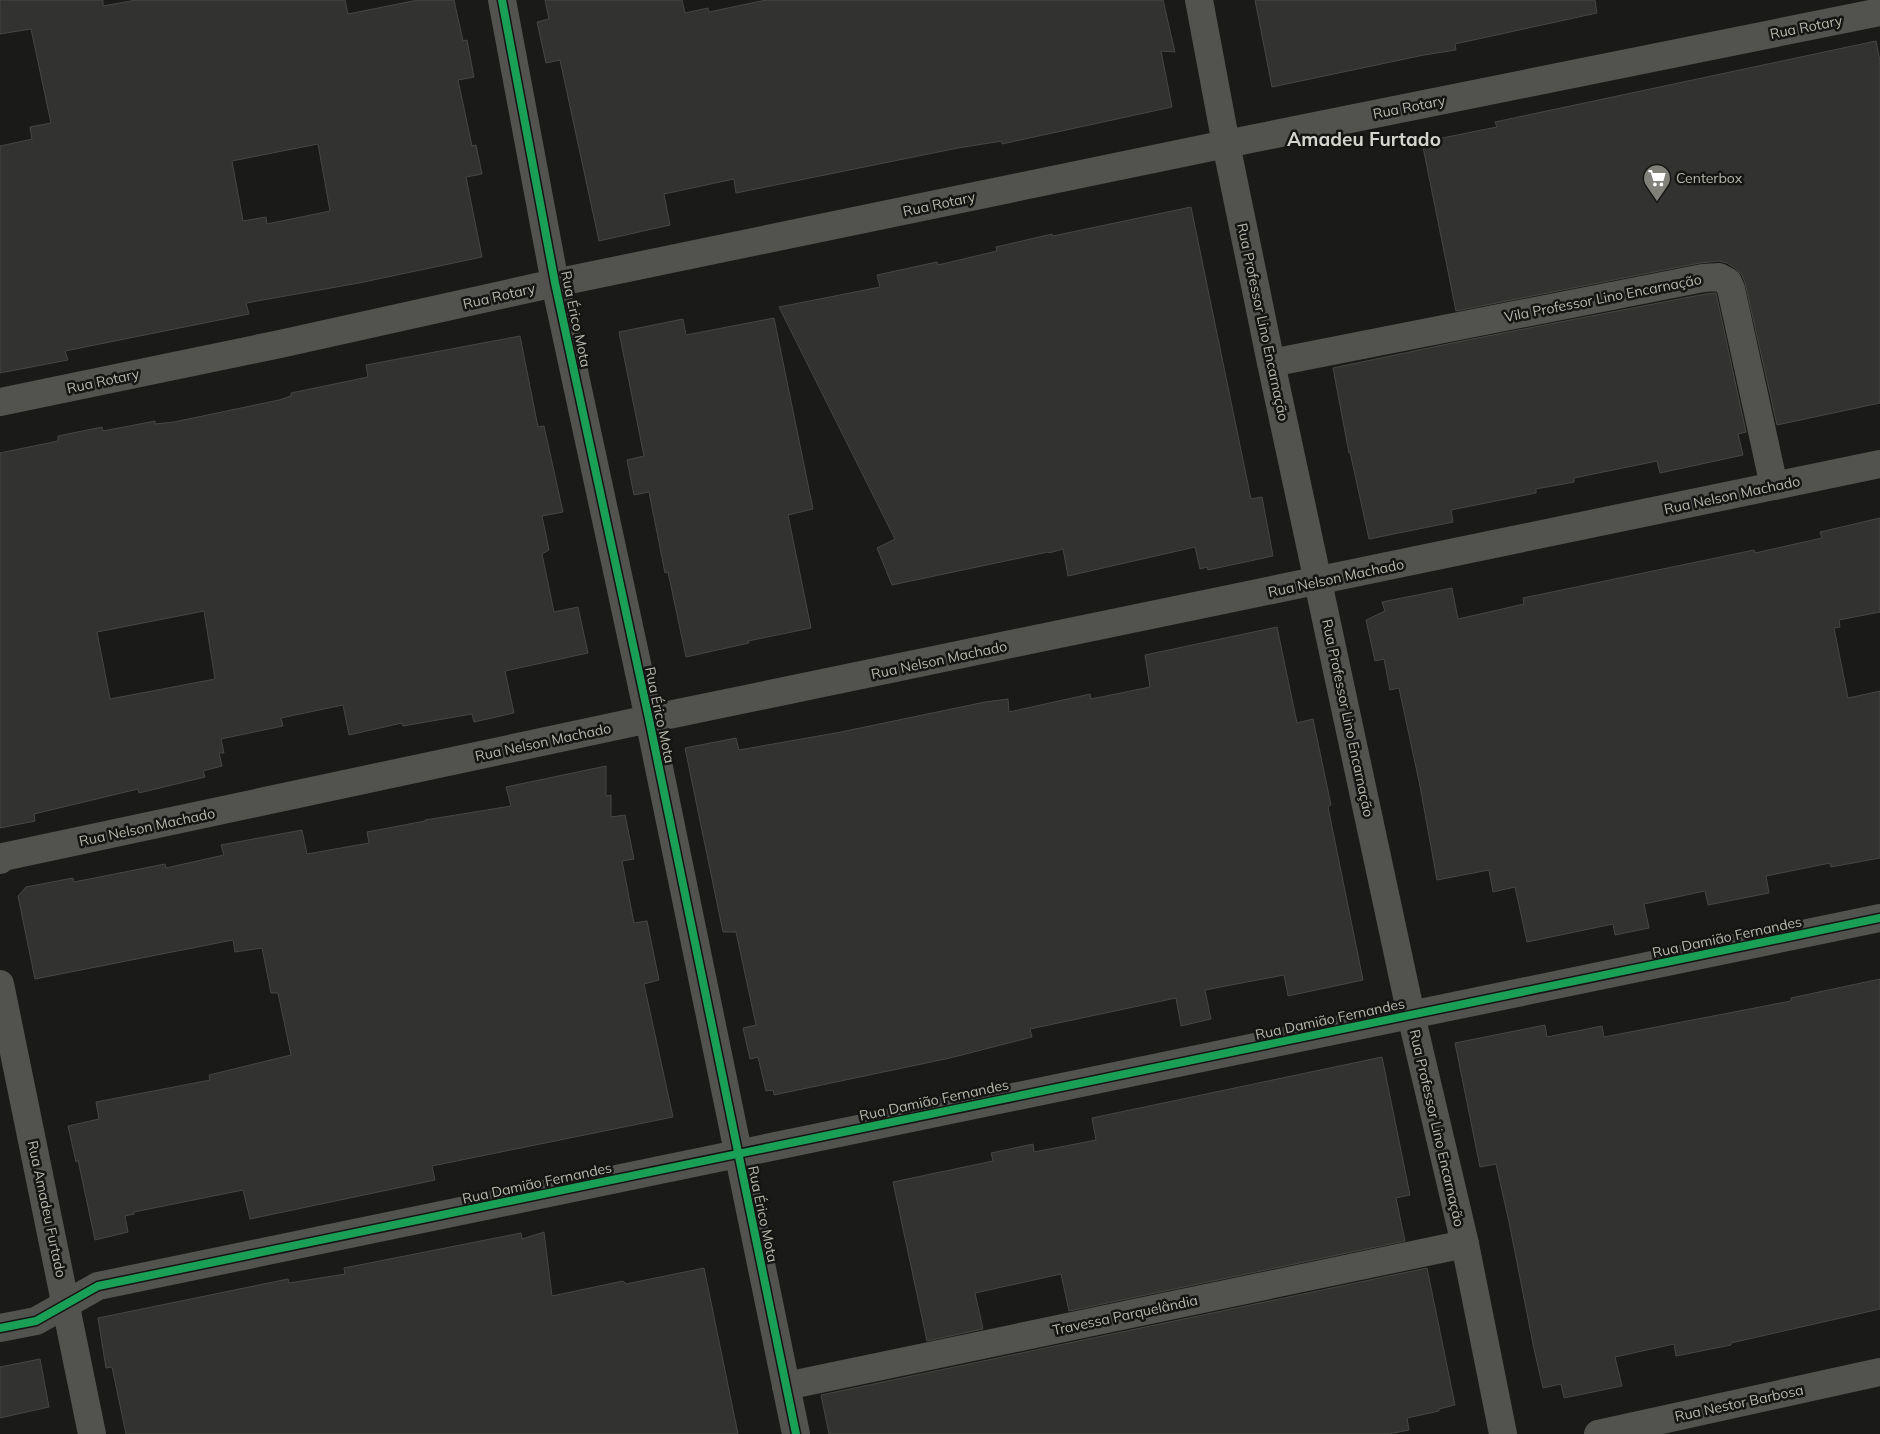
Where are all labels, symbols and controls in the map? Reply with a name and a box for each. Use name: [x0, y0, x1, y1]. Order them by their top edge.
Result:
street label: Rua Rotary: [1768, 11, 1844, 43]
street label: Rua Rotary: [1371, 91, 1447, 123]
district label: Amadeu Furtado: [1287, 127, 1441, 151]
supermarket icon: Centerbox: [1642, 163, 1672, 202]
place label: Centerbox: [1676, 169, 1743, 187]
street label: Rua Rotary: [901, 187, 977, 220]
street label: Rua Professor Lino Encarnação: [1233, 221, 1293, 423]
street label: Rua Érico Mota: [557, 269, 595, 369]
street label: Vila Professor Lino Encarnação: [1503, 270, 1703, 326]
street label: Rua Rotary: [461, 279, 537, 313]
street label: Rua Rotary: [65, 364, 141, 397]
street label: Rua Nelson Machado: [1662, 472, 1802, 518]
street label: Rua Nelson Machado: [1266, 555, 1406, 601]
street label: Rua Professor Lino Encarnação: [1318, 617, 1378, 819]
street label: Rua Nelson Machado: [869, 637, 1009, 683]
street label: Rua Érico Mota: [641, 665, 679, 765]
street label: Rua Nelson Machado: [473, 719, 613, 765]
street label: Rua Nelson Machado: [77, 804, 217, 850]
street label: Rua Damião Fernandes: [1651, 912, 1803, 962]
street label: Rua Damião Fernandes: [1254, 994, 1406, 1044]
street label: Rua Professor Lino Encarnação: [1406, 1028, 1468, 1228]
street label: Rua Damião Fernandes: [858, 1075, 1010, 1125]
street label: Rua Amadeu Furtado: [24, 1139, 70, 1279]
street label: Rua Damião Fernandes: [461, 1158, 613, 1208]
street label: Rua Érico Mota: [744, 1164, 782, 1264]
street label: Travessa Parquelândia: [1051, 1291, 1199, 1339]
street label: Rua Nestor Barbosa: [1673, 1381, 1805, 1425]

